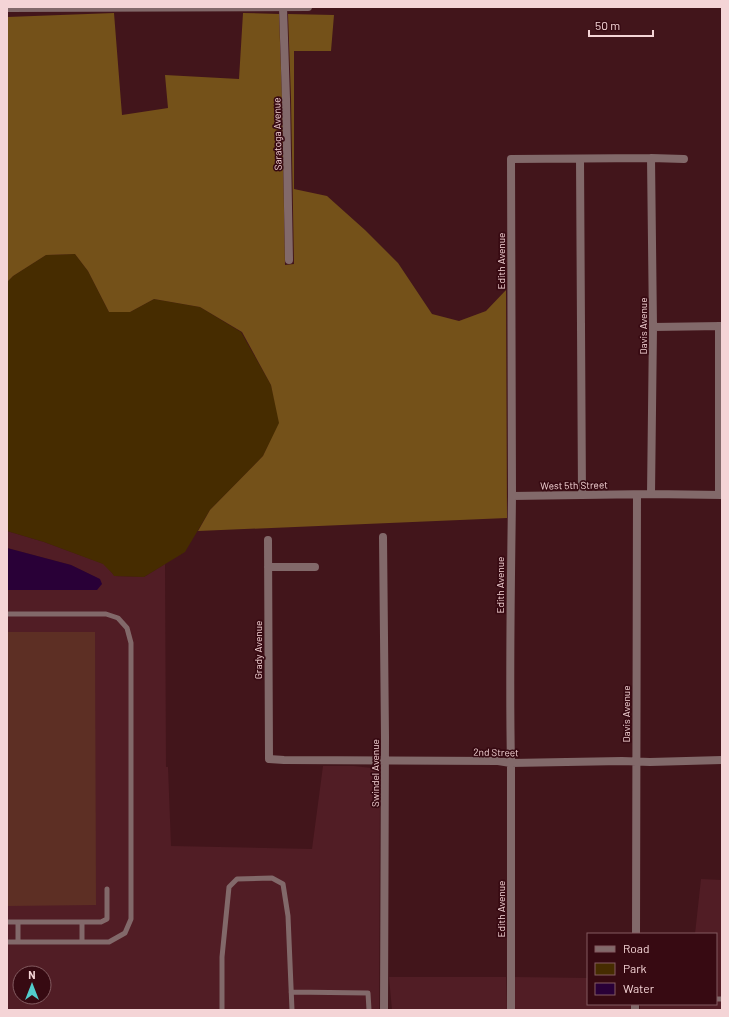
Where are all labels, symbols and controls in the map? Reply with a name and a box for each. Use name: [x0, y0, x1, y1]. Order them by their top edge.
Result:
scale bar: [589, 12, 653, 38]
text: 50 m: [595, 18, 620, 32]
street label: Saratoga Avenue: [270, 97, 284, 171]
street label: Edith Avenue: [495, 233, 507, 289]
street label: Davis Avenue: [637, 297, 649, 355]
street label: West 5th Street: [540, 478, 608, 492]
street label: Edith Avenue: [494, 557, 506, 613]
street label: Grady Avenue: [252, 621, 264, 679]
street label: Davis Avenue: [620, 685, 632, 743]
street label: Swindel Avenue: [369, 739, 381, 807]
street label: 2nd Street: [473, 746, 519, 758]
street label: Edith Avenue: [495, 881, 507, 937]
legend: [587, 933, 717, 1005]
text: Road: [623, 941, 650, 955]
text: Park: [623, 961, 647, 975]
north arrow: [12, 965, 52, 1005]
text: N: [28, 968, 36, 981]
text: Water: [623, 981, 655, 995]

